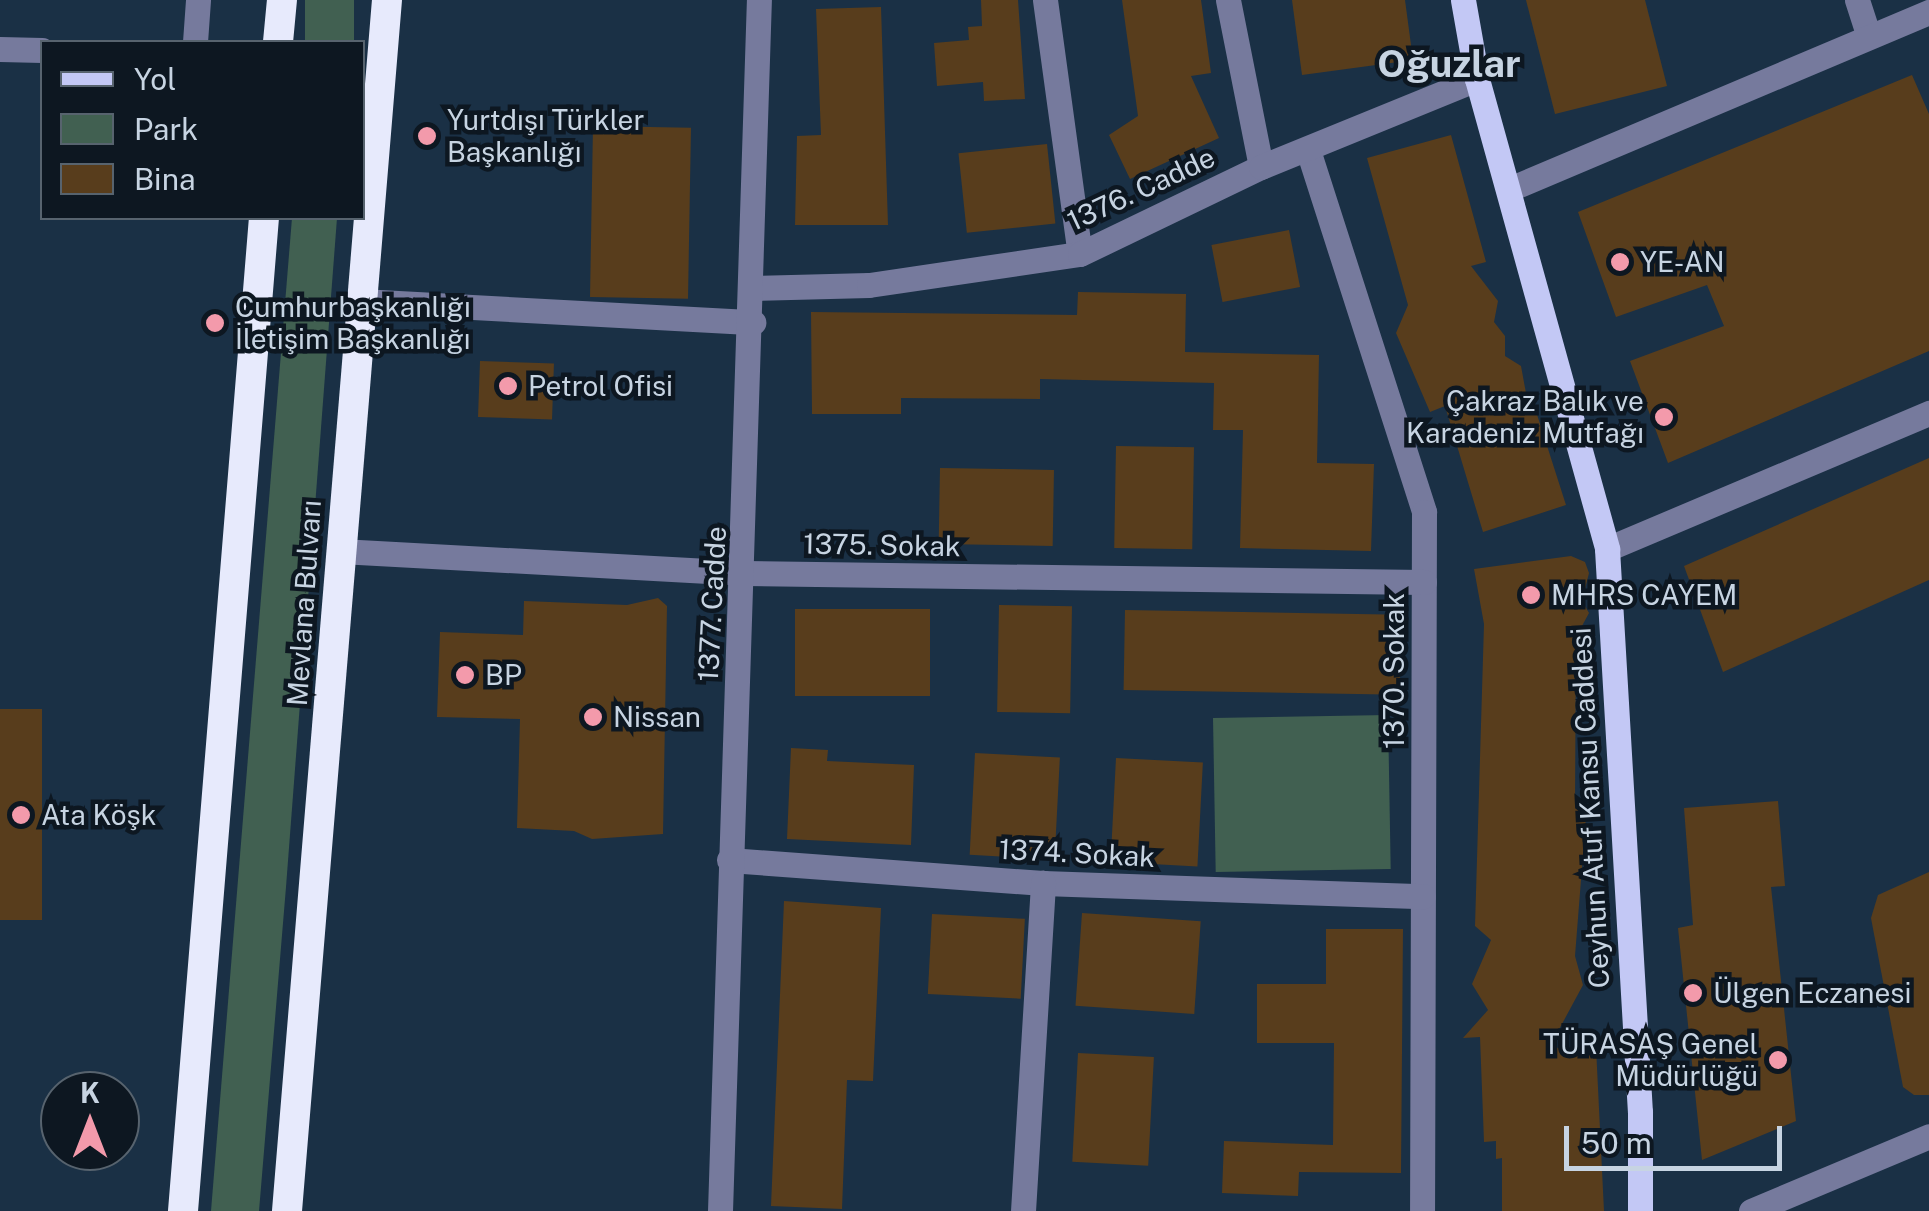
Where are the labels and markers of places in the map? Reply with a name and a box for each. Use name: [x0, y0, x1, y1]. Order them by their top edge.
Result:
place label: Yurtdışı Türkler Başkanlığı: [447, 103, 644, 169]
marker: Yurtdışı Türkler Başkanlığı: [416, 125, 438, 147]
place label: YE-AN: [1640, 245, 1725, 279]
marker: YE-AN: [1609, 251, 1631, 273]
place label: Cumhurbaşkanlığı İletişim Başkanlığı: [235, 290, 471, 356]
marker: Cumhurbaşkanlığı İletişim Başkanlığı: [204, 312, 226, 334]
place label: Petrol Ofisi: [528, 369, 673, 403]
marker: Petrol Ofisi: [497, 375, 519, 397]
place label: Çakraz Balık ve Karadeniz Mutfağı: [1406, 384, 1644, 450]
marker: Çakraz Balık ve Karadeniz Mutfağı: [1653, 406, 1675, 428]
place label: MHRS CAYEM: [1551, 578, 1737, 612]
marker: MHRS CAYEM: [1520, 584, 1542, 606]
place label: BP: [485, 658, 522, 692]
marker: BP: [454, 664, 476, 686]
place label: Nissan: [613, 700, 701, 734]
marker: Nissan: [582, 706, 604, 728]
place label: Ata Köşk: [41, 798, 156, 832]
marker: Ata Köşk: [10, 804, 32, 826]
place label: Ülgen Eczanesi: [1713, 976, 1911, 1010]
marker: Ülgen Eczanesi: [1682, 982, 1704, 1004]
place label: TÜRASAŞ Genel Müdürlüğü: [1543, 1027, 1758, 1093]
marker: TÜRASAŞ Genel Müdürlüğü: [1767, 1049, 1789, 1071]

